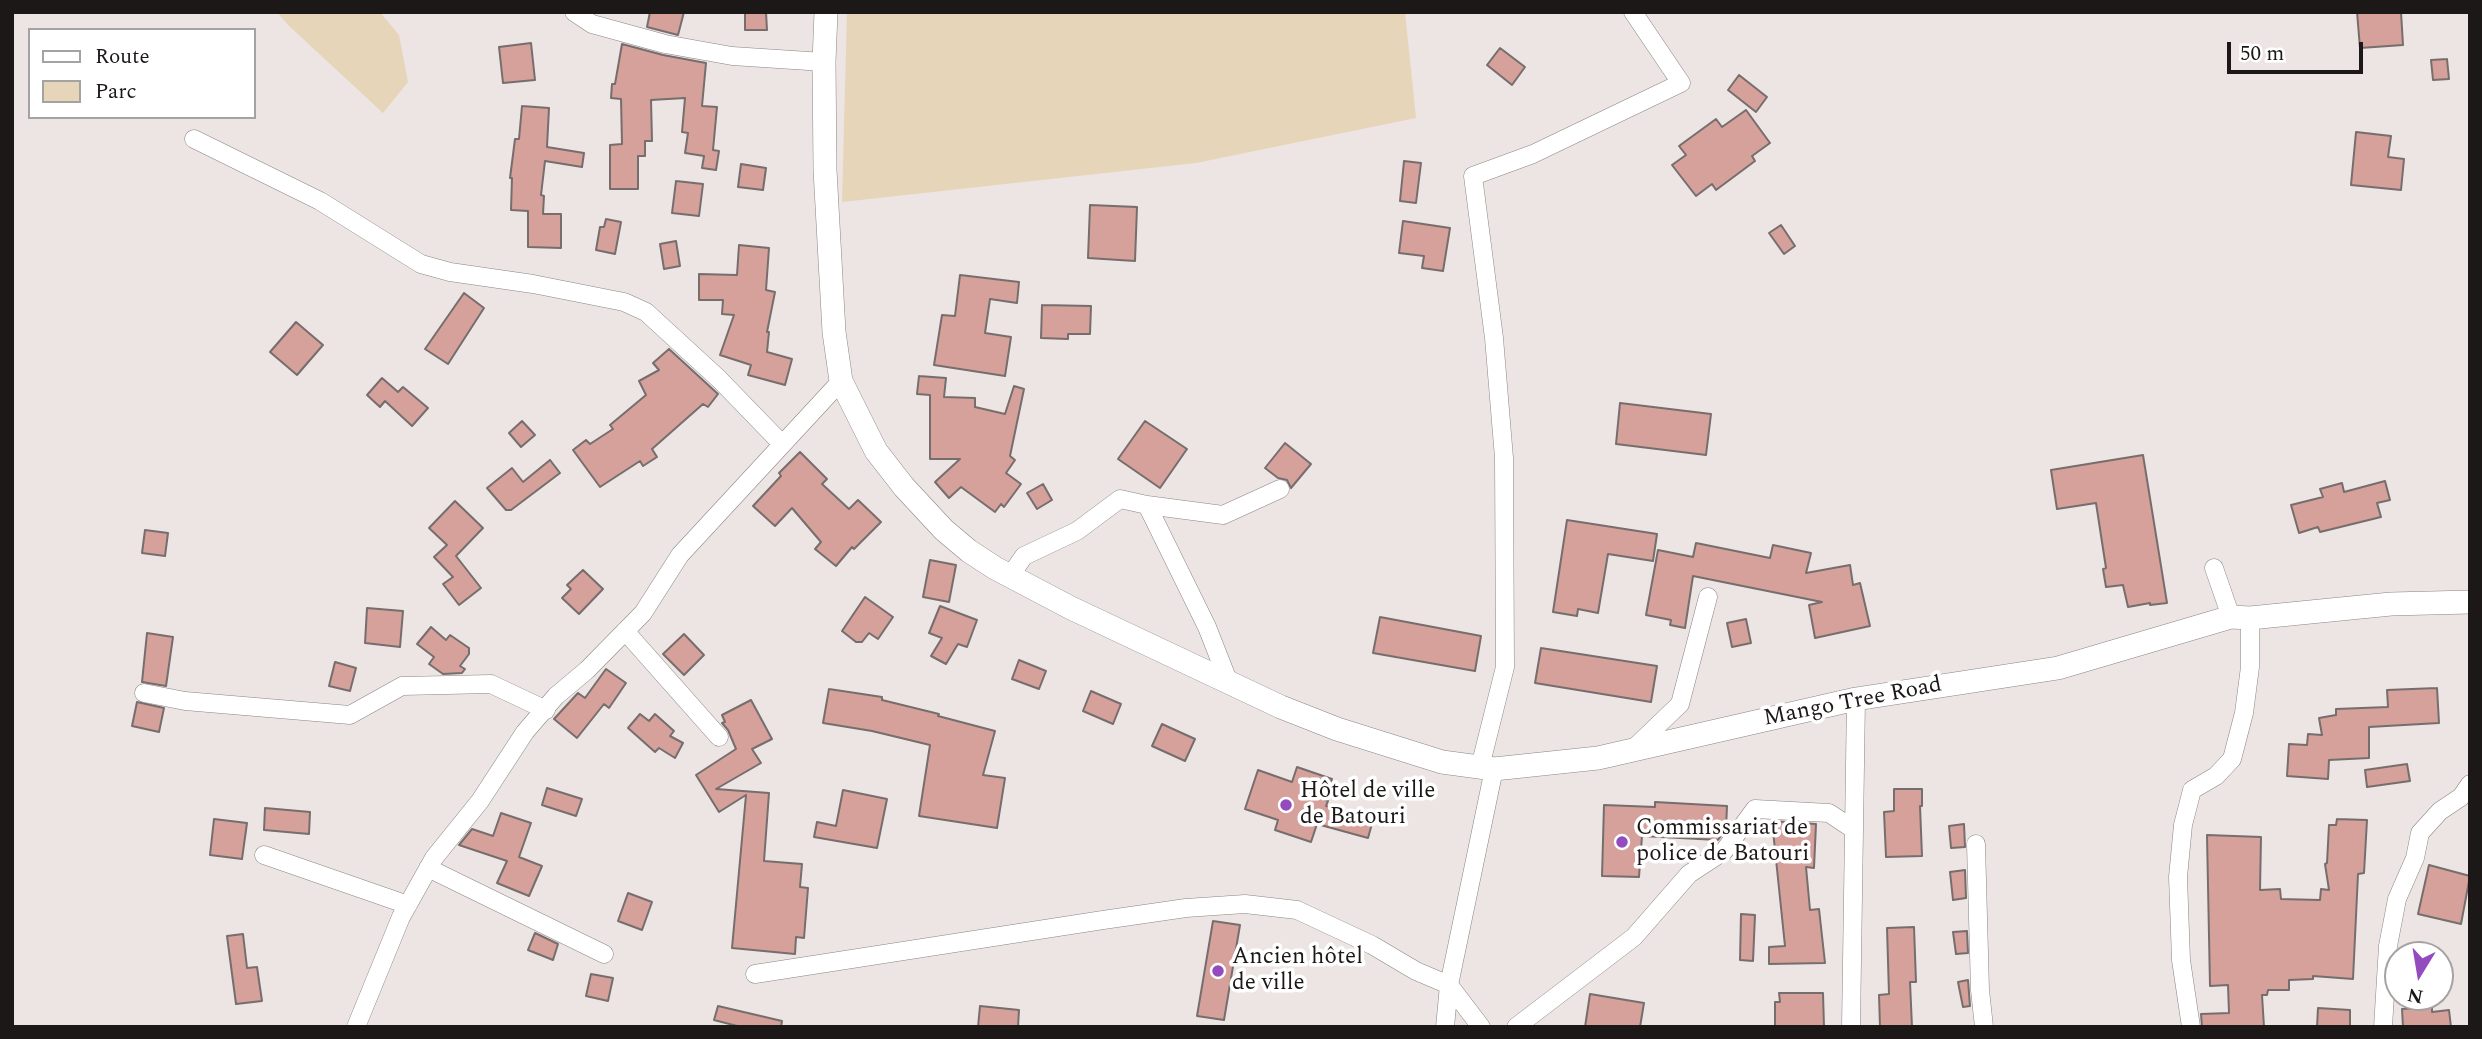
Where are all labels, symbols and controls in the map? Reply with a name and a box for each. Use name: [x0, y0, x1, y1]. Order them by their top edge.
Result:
legend: [28, 28, 256, 119]
scale bar: [2230, 28, 2366, 72]
text: 50 m: [2240, 38, 2284, 70]
text: Route: [95, 41, 150, 73]
text: Parc: [95, 76, 137, 108]
street label: Mango Tree Road: [1762, 672, 1944, 734]
place label: Hôtel de ville de Batouri: [1300, 778, 1435, 832]
marker: Hôtel de ville de Batouri: [1278, 797, 1294, 813]
place label: Commissariat de police de Batouri: [1636, 815, 1809, 869]
marker: Commissariat de police de Batouri: [1614, 834, 1630, 850]
north arrow: [2384, 941, 2454, 1011]
place label: Ancien hôtel de ville: [1232, 944, 1363, 998]
marker: Ancien hôtel de ville: [1210, 963, 1226, 979]
text: N: [2405, 979, 2426, 1011]

